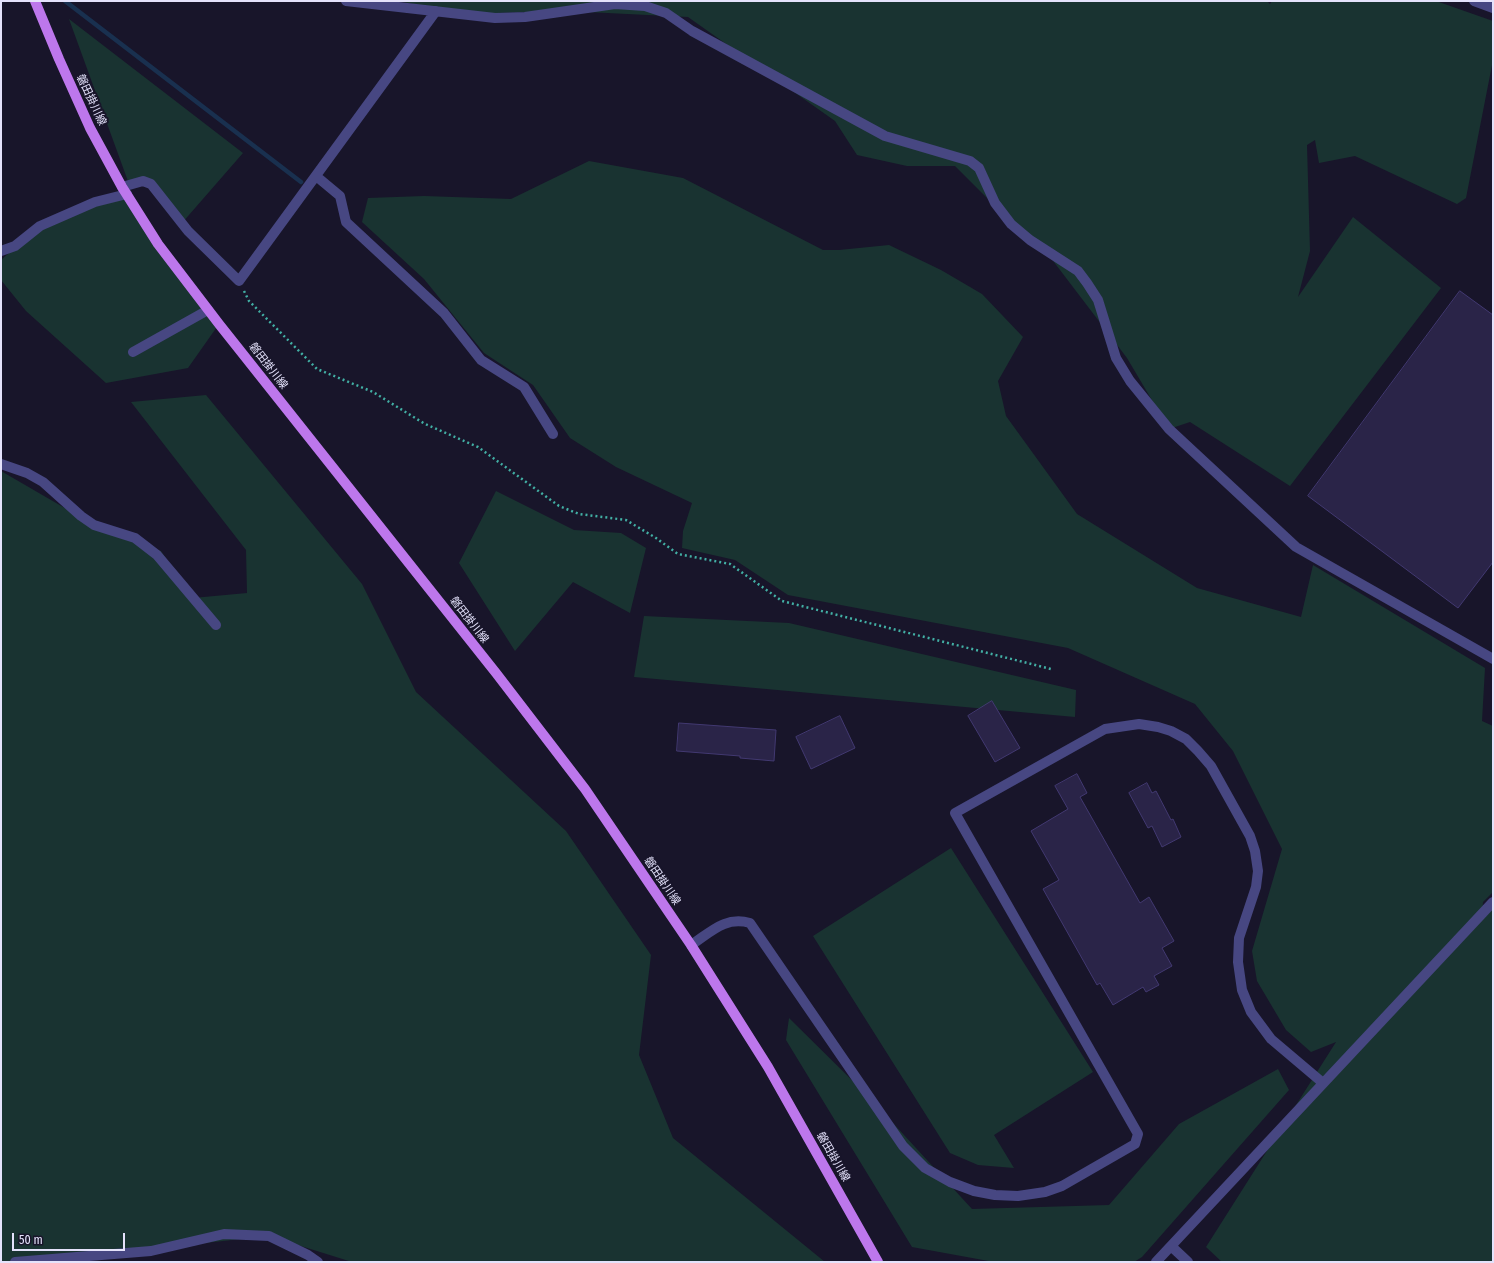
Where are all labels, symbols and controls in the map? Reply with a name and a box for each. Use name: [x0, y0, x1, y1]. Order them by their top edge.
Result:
street label: 磐田掛川線: [73, 72, 109, 128]
street label: 磐田掛川線: [246, 340, 290, 392]
street label: 磐田掛川線: [447, 594, 491, 646]
street label: 磐田掛川線: [641, 855, 683, 907]
street label: 磐田掛川線: [814, 1130, 852, 1184]
scale bar: [14, 1225, 127, 1251]
text: 50 m: [19, 1233, 43, 1247]

